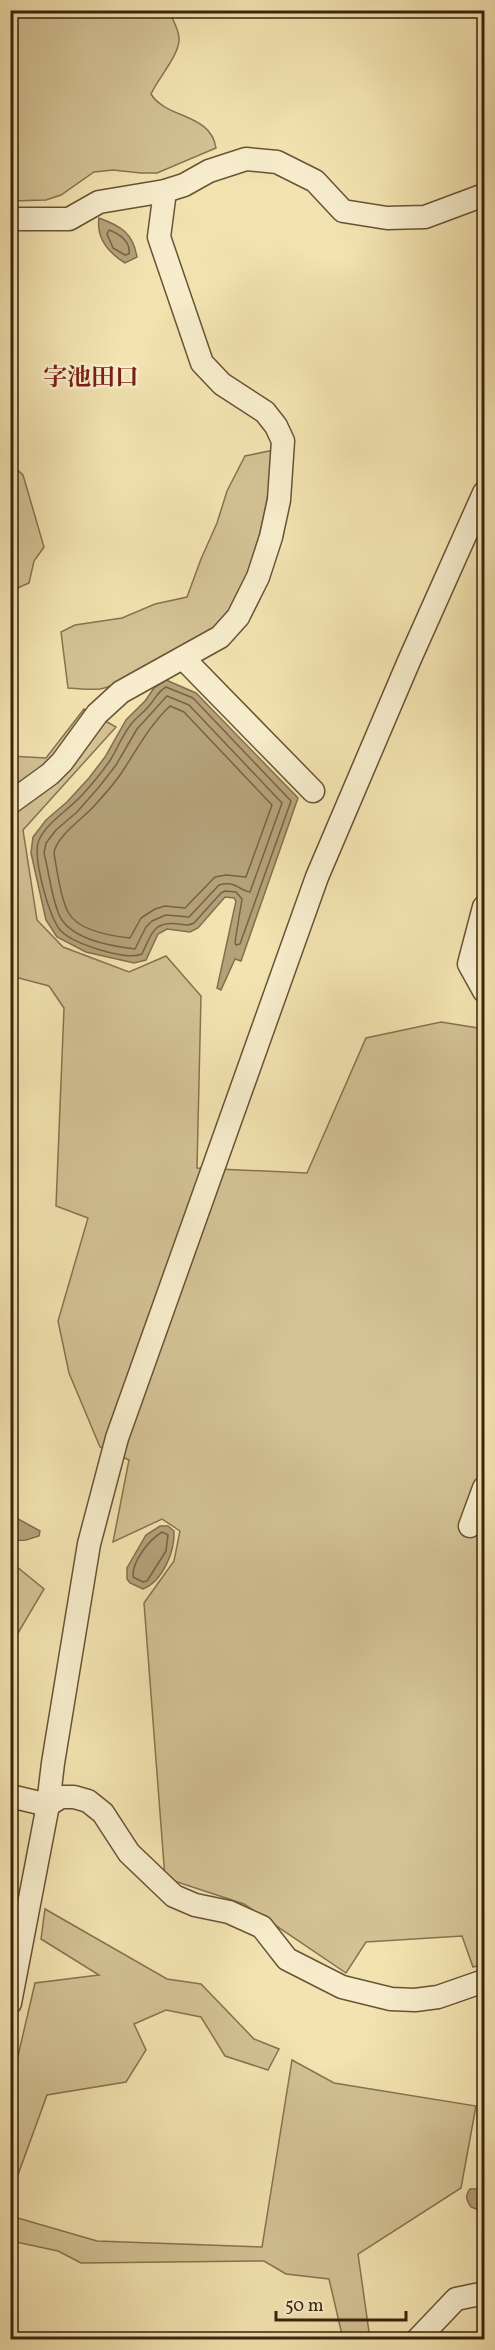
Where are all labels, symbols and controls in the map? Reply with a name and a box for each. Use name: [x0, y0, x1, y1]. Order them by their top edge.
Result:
district label: 字池田口: [43, 362, 139, 396]
scale bar: [276, 2284, 406, 2322]
text: 50 m: [285, 2294, 324, 2319]

